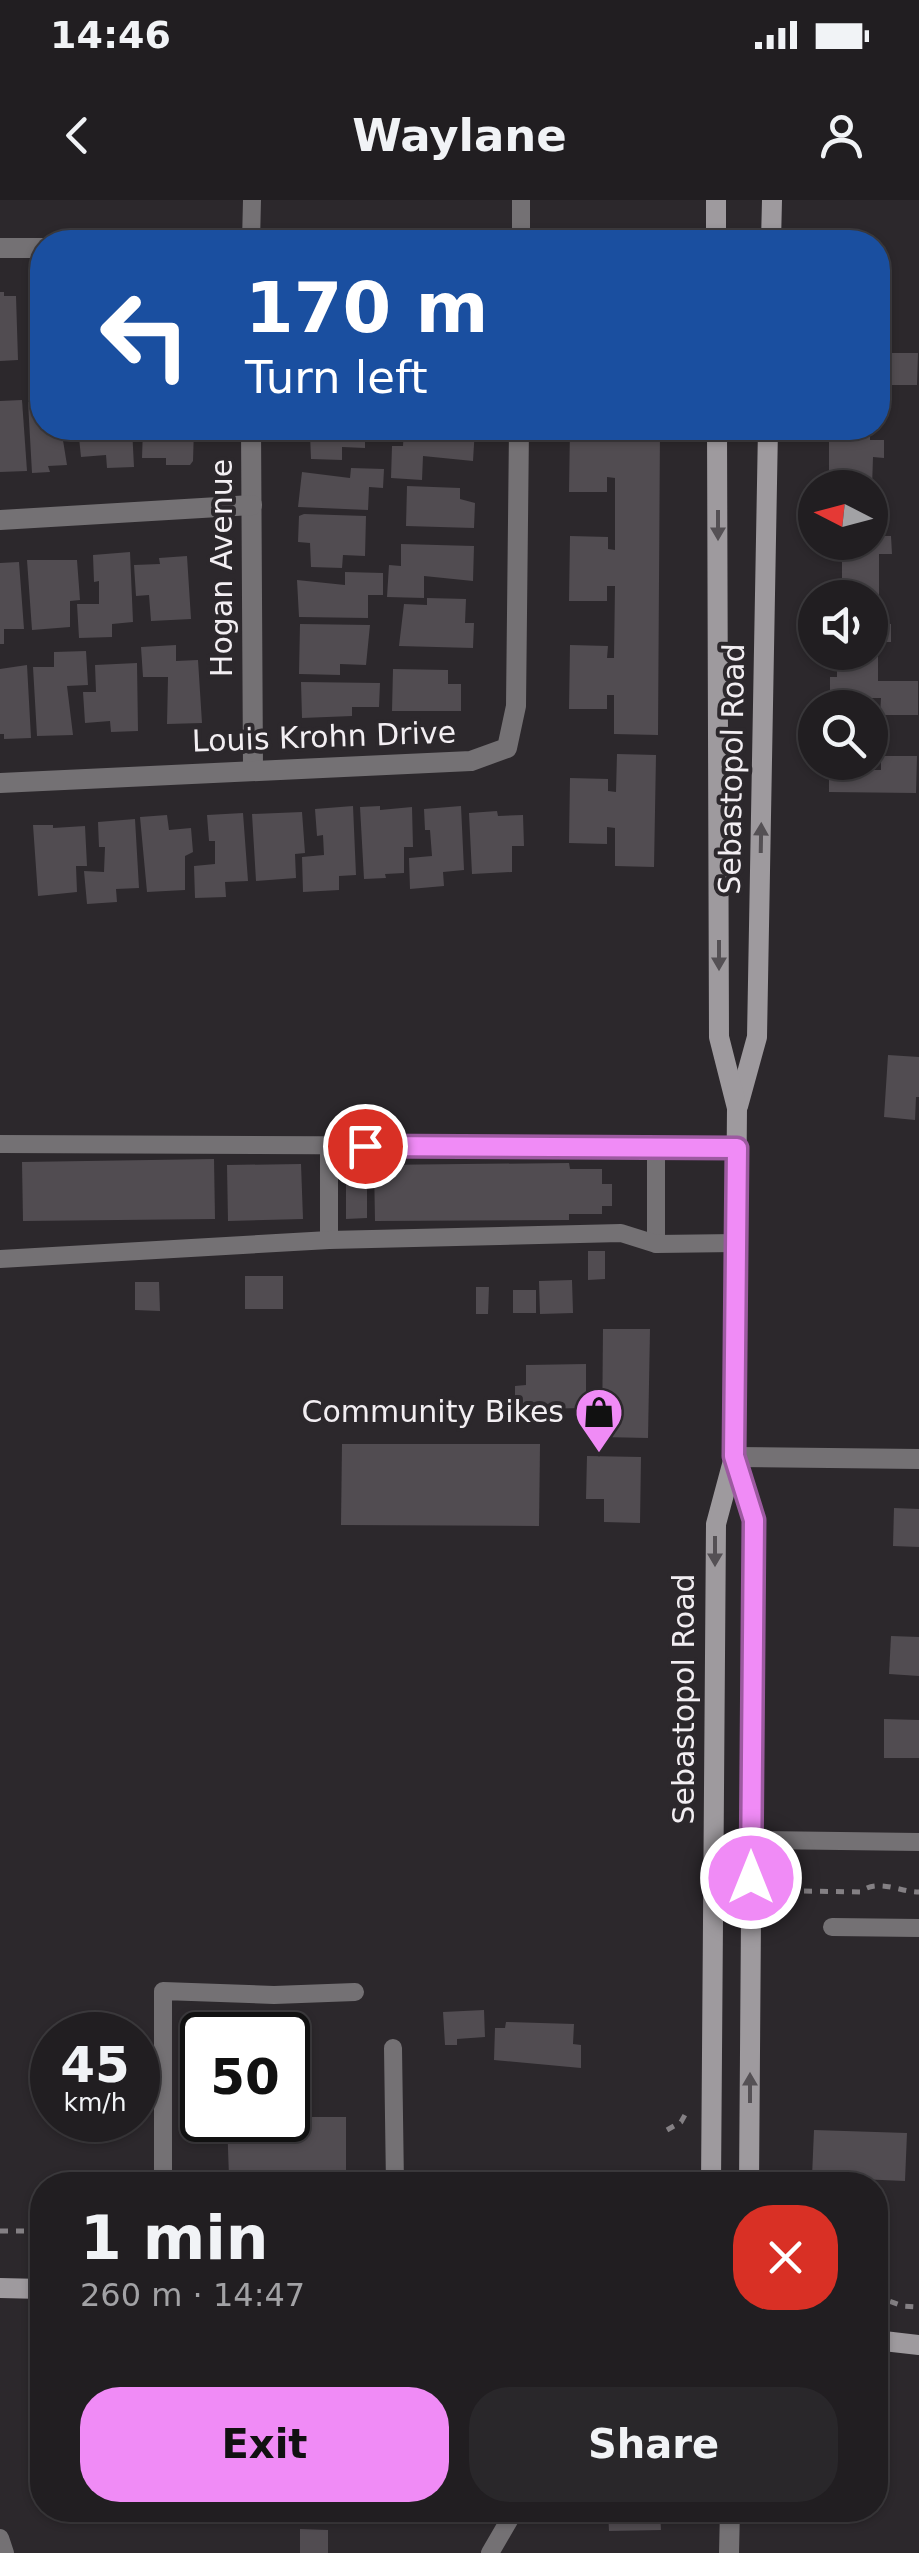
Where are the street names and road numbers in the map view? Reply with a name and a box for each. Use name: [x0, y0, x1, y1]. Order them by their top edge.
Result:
street label: Hogan Avenue: [204, 459, 239, 677]
street label: Sebastopol Road: [712, 643, 751, 895]
street label: Louis Krohn Drive: [191, 714, 457, 759]
street label: Sebastopol Road: [666, 1573, 701, 1825]

